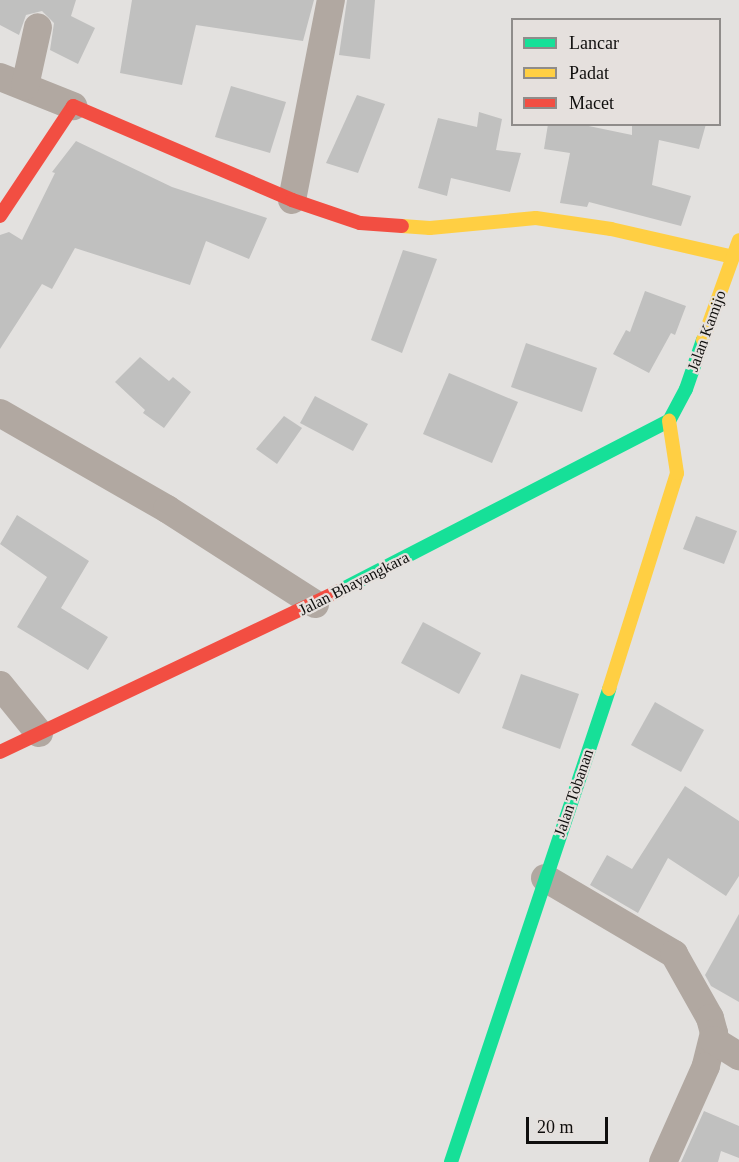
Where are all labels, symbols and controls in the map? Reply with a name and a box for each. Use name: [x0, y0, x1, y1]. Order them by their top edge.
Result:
legend: [511, 18, 721, 126]
text: Lancar: [569, 33, 619, 53]
text: Padat: [569, 63, 609, 83]
text: Macet: [569, 93, 614, 113]
street label: Jalan Kamijo: [683, 288, 731, 374]
street label: Jalan Bhayangkara: [296, 548, 412, 620]
street label: Jalan Tobanan: [550, 747, 598, 839]
scale bar: [529, 1105, 612, 1143]
text: 20 m: [537, 1117, 574, 1137]

